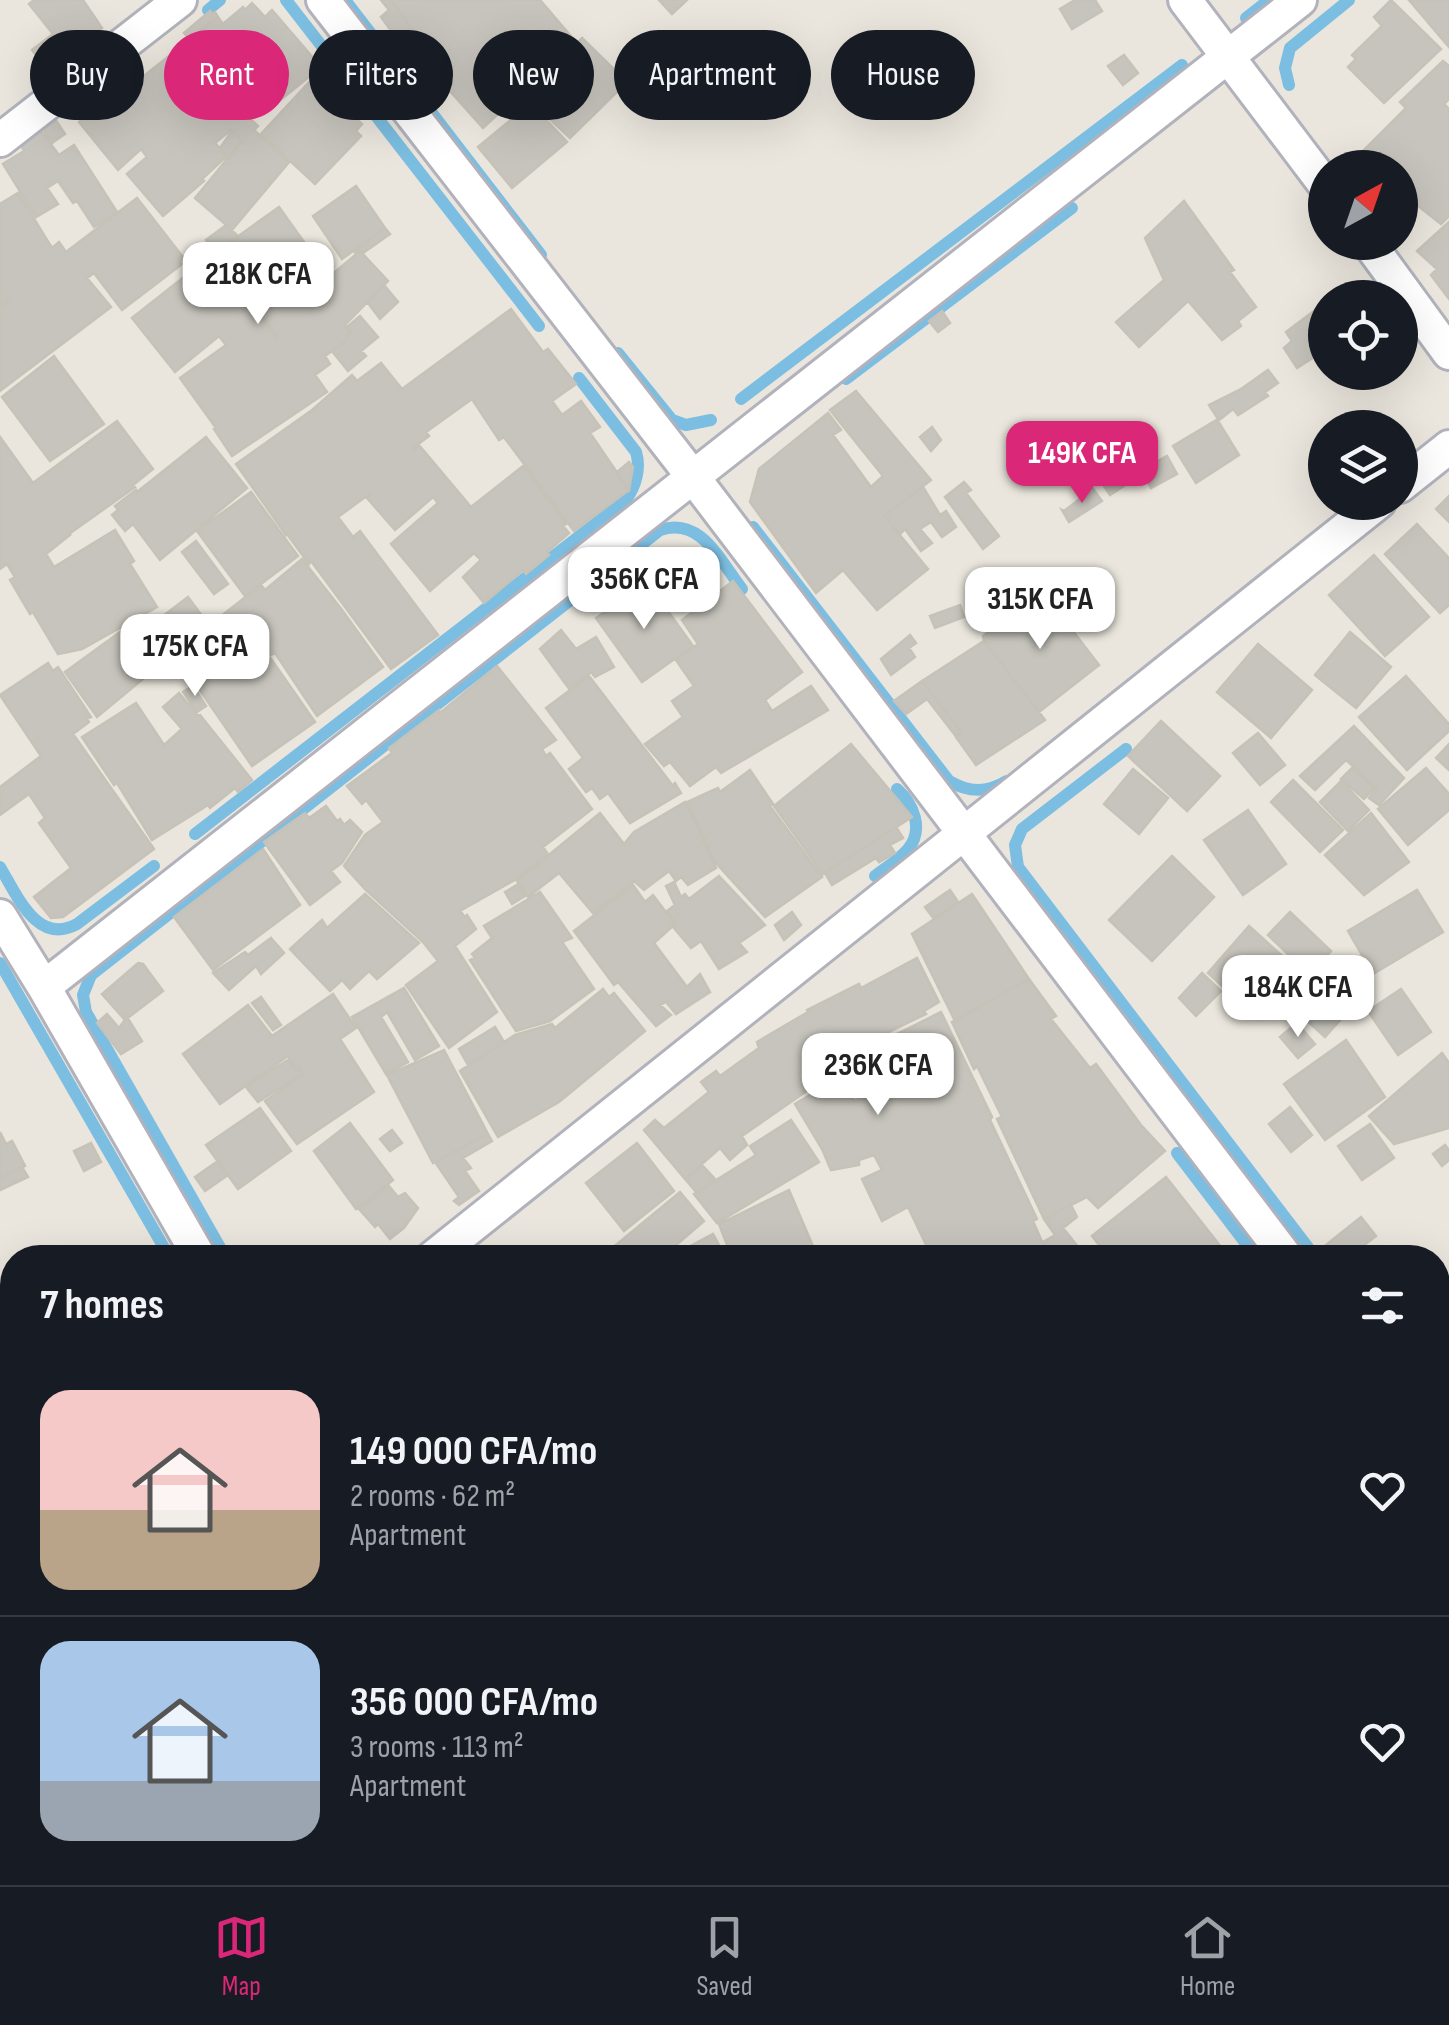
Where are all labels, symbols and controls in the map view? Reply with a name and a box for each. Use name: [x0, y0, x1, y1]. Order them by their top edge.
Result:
chip: Buy: [30, 30, 144, 120]
chip: Rent: [164, 30, 289, 120]
chip: Filters: [309, 30, 453, 120]
chip: New: [473, 30, 594, 120]
chip: Apartment: [614, 30, 811, 120]
chip: House: [831, 30, 975, 120]
north arrow: [1308, 150, 1418, 260]
map controls: [1308, 150, 1418, 520]
pin: 218K CFA: [155, 242, 361, 327]
text: 218K CFA: [205, 255, 311, 294]
button: locate: [1308, 280, 1418, 390]
button: layers: [1308, 410, 1418, 520]
pin: 149K CFA: [979, 421, 1185, 506]
text: 149K CFA: [1028, 434, 1136, 473]
pin: 356K CFA: [541, 547, 747, 632]
text: 356K CFA: [590, 560, 698, 599]
pin: 315K CFA: [937, 567, 1143, 652]
text: 315K CFA: [987, 580, 1093, 619]
pin: 175K CFA: [92, 614, 298, 699]
text: 175K CFA: [142, 627, 248, 666]
pin: 184K CFA: [1195, 955, 1401, 1040]
text: 184K CFA: [1244, 968, 1352, 1007]
pin: 236K CFA: [775, 1033, 981, 1118]
text: 236K CFA: [824, 1046, 932, 1085]
icon: filters: [1355, 1278, 1410, 1333]
text: 7 homes: [40, 1280, 164, 1331]
text: 149 000 CFA/mo: [350, 1426, 597, 1477]
icon: home: [120, 1430, 240, 1550]
icon: heart: [1355, 1463, 1410, 1518]
text: 2 rooms · 62 m²: [350, 1477, 515, 1516]
text: Apartment: [350, 1516, 466, 1555]
text: 356 000 CFA/mo: [350, 1677, 598, 1728]
icon: home: [120, 1681, 240, 1801]
icon: heart: [1355, 1714, 1410, 1769]
text: 3 rooms · 113 m²: [350, 1728, 524, 1767]
text: Apartment: [350, 1767, 466, 1806]
tab: Map: [214, 1910, 269, 2003]
tab: Saved: [696, 1910, 753, 2003]
tab: Home: [1180, 1910, 1235, 2003]

